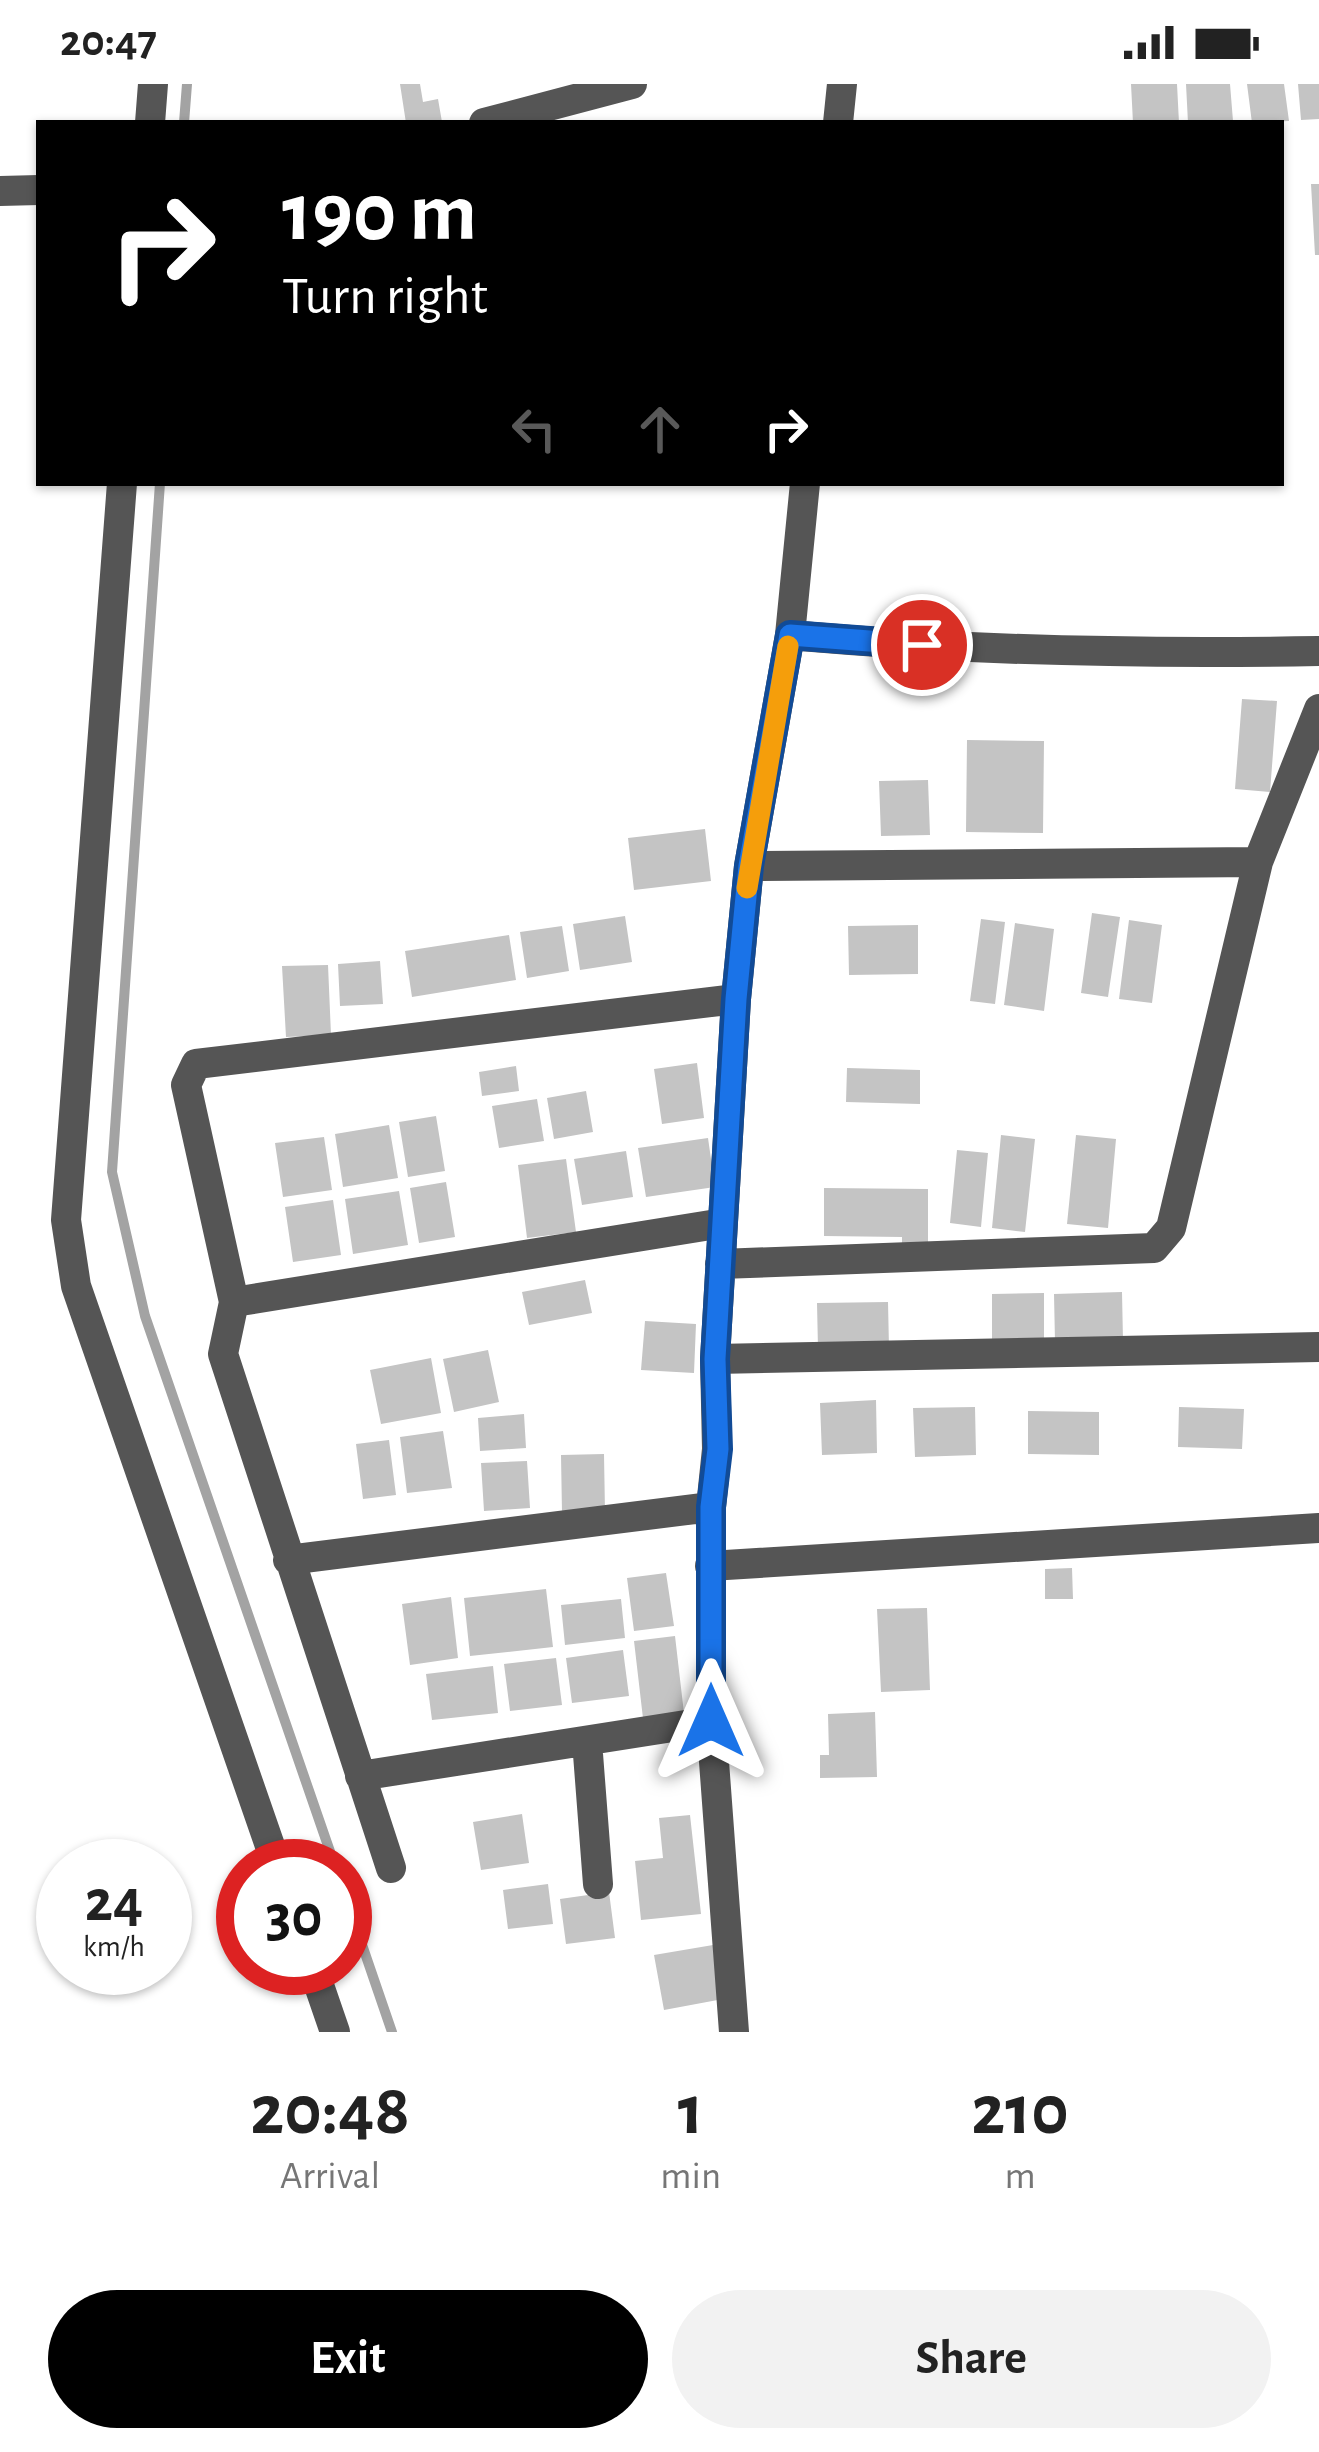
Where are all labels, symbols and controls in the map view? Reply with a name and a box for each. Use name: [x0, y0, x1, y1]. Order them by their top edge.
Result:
text: 20:47: [60, 19, 157, 64]
icon: right: [84, 168, 240, 324]
text: 190 m: [282, 172, 477, 256]
text: Turn right: [282, 270, 488, 324]
icon: left: [501, 396, 567, 462]
icon: ahead: [627, 396, 693, 462]
icon: right: [753, 396, 819, 462]
pin: [871, 594, 973, 696]
icon: arrive: [889, 612, 955, 678]
position arrow: [648, 1658, 774, 1784]
speed limit sign: 30: [216, 1839, 372, 1995]
text: 24: [85, 1872, 143, 1932]
text: km/h: [83, 1932, 145, 1962]
text: 20:48: [250, 2075, 410, 2147]
text: 1: [678, 2075, 704, 2147]
text: 210: [971, 2075, 1069, 2147]
text: Arrival: [280, 2157, 380, 2196]
text: min: [660, 2157, 721, 2196]
text: m: [1004, 2157, 1036, 2196]
button: Exit: [48, 2290, 648, 2428]
button: Share: [672, 2290, 1271, 2428]

